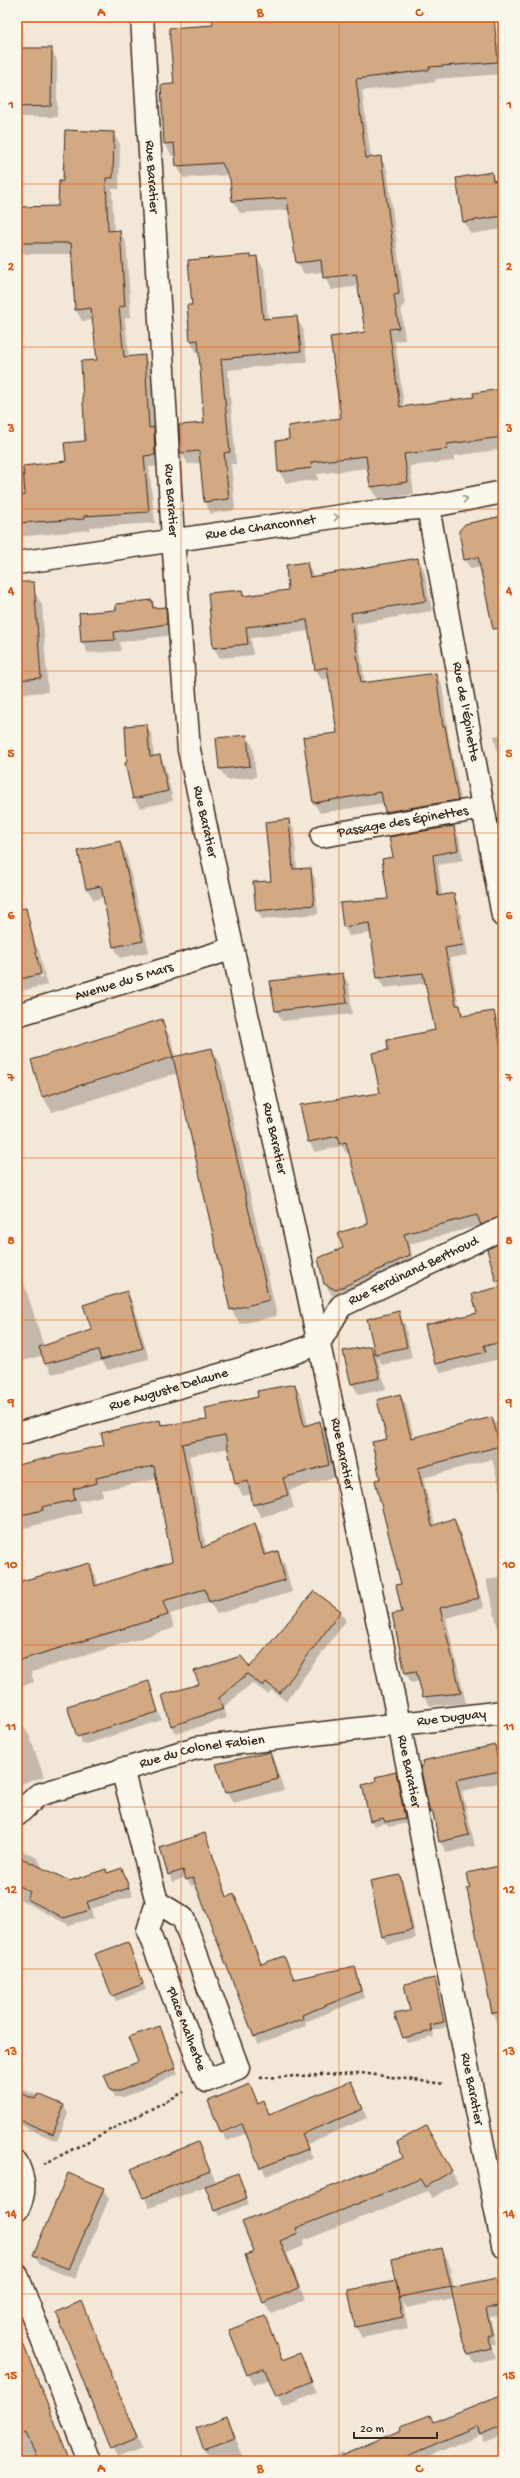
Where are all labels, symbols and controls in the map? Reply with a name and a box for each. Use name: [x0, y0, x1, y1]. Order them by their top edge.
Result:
text: A: [96, 6, 106, 21]
text: B: [256, 6, 265, 21]
text: C: [414, 6, 424, 21]
text: 1: [7, 98, 14, 113]
text: 1: [505, 98, 512, 113]
street label: Rue Baratier: [141, 140, 162, 215]
text: 2: [8, 260, 15, 275]
text: 2: [506, 260, 513, 275]
text: 3: [7, 422, 15, 437]
text: 3: [505, 422, 513, 437]
street label: Rue Baratier: [160, 463, 181, 538]
one-way arrow: [462, 496, 468, 504]
street label: Rue de Chanconnet: [204, 511, 318, 544]
one-way arrow: [333, 513, 339, 522]
text: 4: [7, 584, 15, 599]
text: 4: [505, 584, 513, 599]
street label: Rue de l'Épinette: [448, 660, 483, 764]
text: 5: [8, 747, 15, 762]
text: 5: [506, 747, 513, 762]
street label: Rue Baratier: [189, 784, 221, 860]
street label: Passage des Épinettes: [335, 802, 470, 842]
text: 6: [8, 909, 15, 924]
text: 6: [506, 909, 513, 924]
street label: Avenue du 5 Mars: [73, 959, 176, 1005]
text: 7: [7, 1071, 16, 1086]
text: 7: [505, 1071, 514, 1086]
street label: Rue Baratier: [258, 1101, 291, 1177]
street label: Rue Ferdinand Berthoud: [346, 1232, 483, 1310]
text: 8: [7, 1234, 15, 1249]
text: 8: [505, 1234, 513, 1249]
street label: Rue Auguste Delaune: [107, 1364, 231, 1415]
text: 9: [7, 1396, 15, 1411]
text: 9: [505, 1396, 513, 1411]
street label: Rue Baratier: [326, 1416, 358, 1493]
text: 10: [4, 1558, 18, 1573]
text: 10: [502, 1558, 516, 1573]
street label: Rue Duguay: [416, 1706, 487, 1731]
text: 11: [5, 1720, 16, 1735]
text: 11: [503, 1720, 514, 1735]
street label: Rue du Colonel Fabien: [137, 1731, 266, 1773]
street label: Rue Baratier: [393, 1734, 424, 1810]
text: 12: [4, 1883, 17, 1898]
text: 12: [502, 1883, 515, 1898]
street label: Place Malherbe: [162, 1984, 210, 2074]
text: 13: [4, 2045, 17, 2060]
text: 13: [502, 2045, 515, 2060]
street label: Rue Baratier: [456, 2051, 487, 2127]
text: 14: [4, 2207, 18, 2222]
text: 14: [502, 2207, 516, 2222]
text: 15: [4, 2369, 17, 2384]
text: 15: [502, 2369, 515, 2384]
scale bar: [354, 2414, 437, 2440]
text: 20 m: [360, 2423, 385, 2437]
text: A: [96, 2462, 106, 2477]
text: B: [256, 2462, 265, 2477]
text: C: [414, 2462, 424, 2477]

